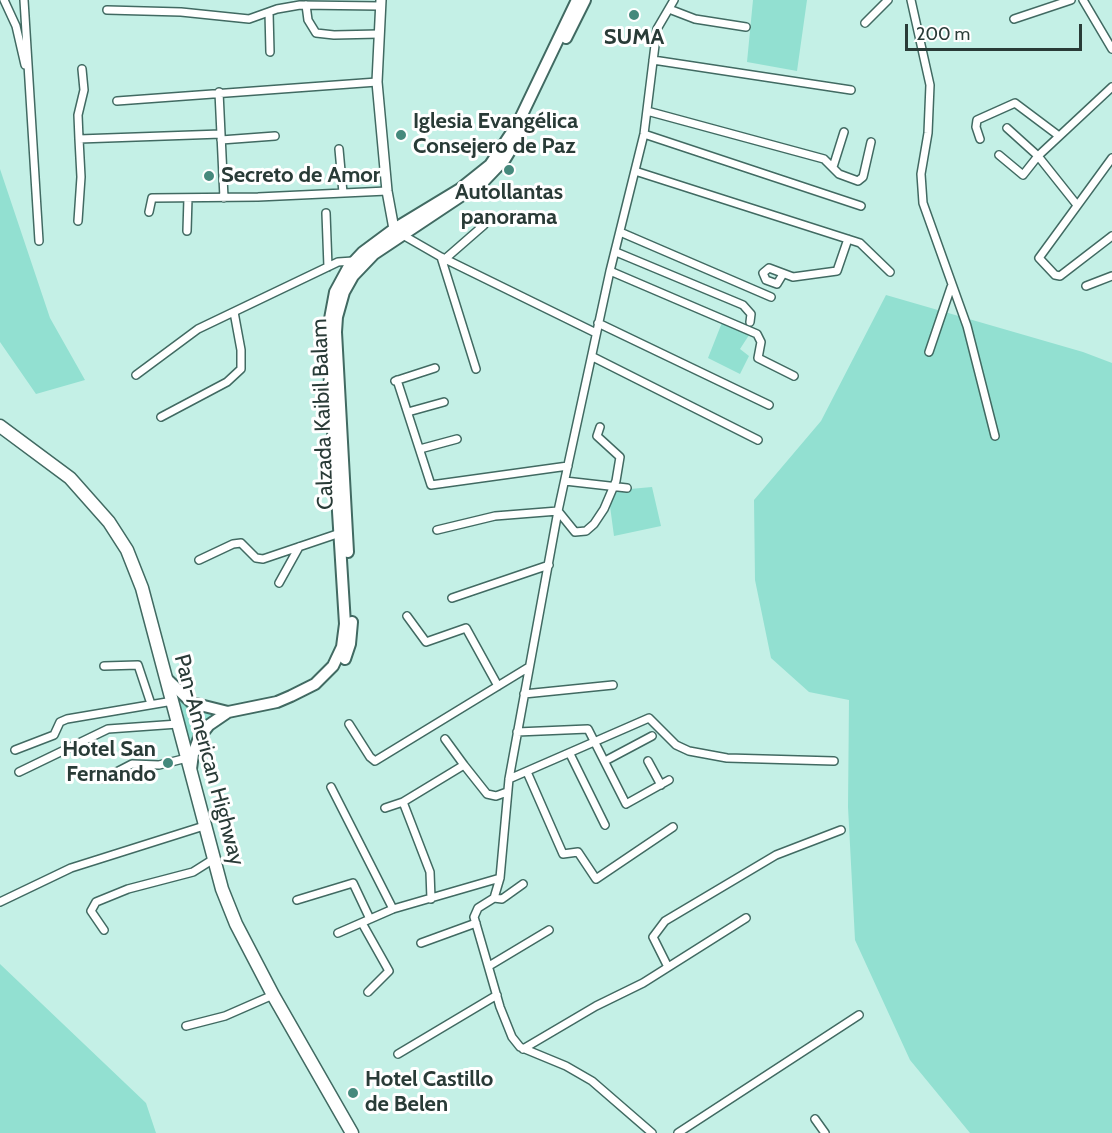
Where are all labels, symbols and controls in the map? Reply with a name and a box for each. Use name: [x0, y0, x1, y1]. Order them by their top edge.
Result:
marker: SUMA: [627, 8, 641, 22]
scale bar: [908, 12, 1085, 50]
text: 200 m: [916, 23, 970, 45]
place label: SUMA: [604, 25, 664, 51]
place label: Iglesia Evangélica Consejero de Paz: [413, 109, 578, 160]
marker: Iglesia Evangélica Consejero de Paz: [394, 128, 408, 142]
place label: Secreto de Amor: [221, 163, 380, 189]
marker: Autollantas panorama: [502, 163, 516, 177]
marker: Secreto de Amor: [202, 169, 216, 183]
place label: Autollantas panorama: [455, 180, 563, 231]
street label: Calzada Kaibil Balam: [306, 318, 340, 510]
street label: Pan-American Highway: [168, 651, 250, 869]
place label: Hotel San Fernando: [62, 737, 156, 788]
marker: Hotel San Fernando: [161, 756, 175, 770]
place label: Hotel Castillo de Belen: [365, 1067, 493, 1118]
marker: Hotel Castillo de Belen: [346, 1086, 360, 1100]

